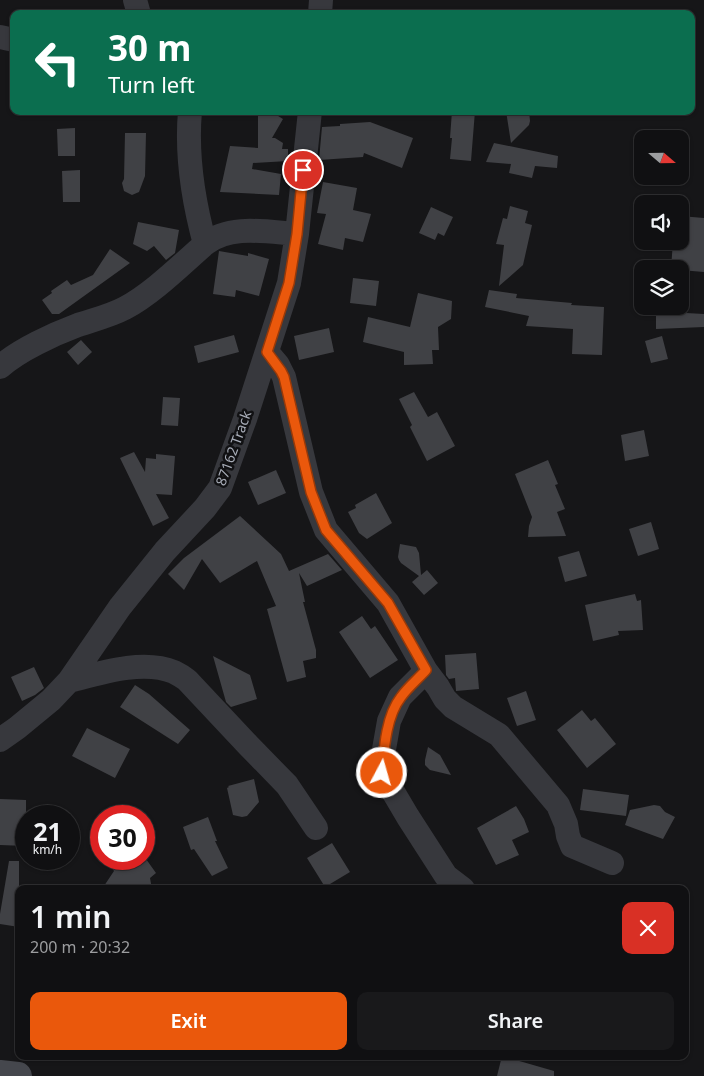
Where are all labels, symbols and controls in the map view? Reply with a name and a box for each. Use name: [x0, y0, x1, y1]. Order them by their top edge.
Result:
text: 30 m: [108, 24, 191, 71]
icon: left: [25, 30, 90, 95]
text: Turn left: [108, 69, 195, 99]
north arrow: [634, 130, 689, 185]
map controls: [634, 130, 689, 315]
pin: [282, 149, 324, 191]
icon: arrive: [289, 156, 317, 184]
button: sound: [634, 195, 689, 250]
button: layers: [634, 260, 689, 315]
street label: 87162 Track: [211, 407, 255, 488]
position arrow: [355, 746, 407, 798]
speed limit sign: 30: [90, 805, 155, 870]
text: 21: [33, 814, 62, 848]
text: km/h: [33, 841, 62, 858]
text: 1 min: [30, 896, 111, 937]
button: close: [622, 902, 674, 954]
text: 200 m · 20:32: [30, 936, 130, 958]
button: Exit: [30, 992, 347, 1050]
button: Share: [357, 992, 674, 1050]

